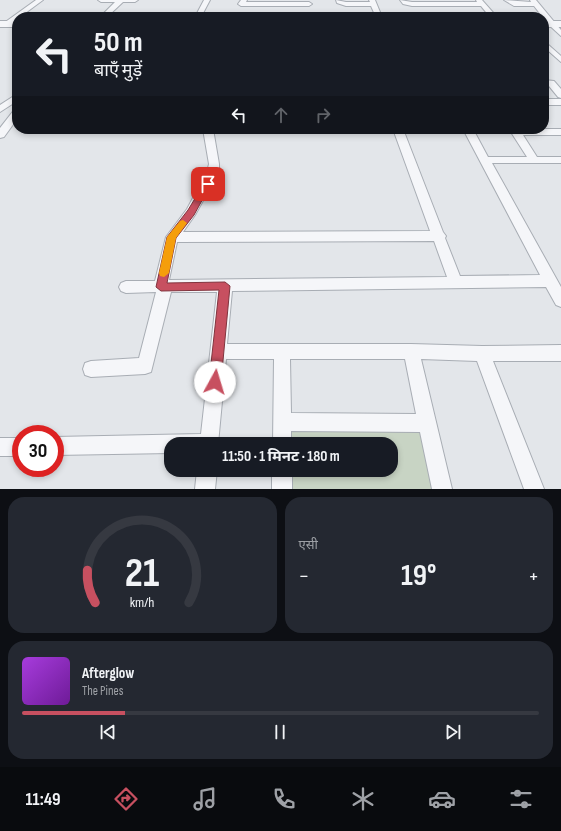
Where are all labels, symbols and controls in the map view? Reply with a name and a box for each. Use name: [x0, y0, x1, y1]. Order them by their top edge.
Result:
text: 50 m: [94, 26, 143, 59]
icon: left: [28, 28, 80, 80]
text: बाएँ मुड़ें: [94, 60, 142, 81]
icon: left: [228, 104, 250, 126]
icon: ahead: [270, 104, 292, 126]
icon: right: [312, 104, 334, 126]
pin: [191, 167, 225, 201]
icon: arrive: [197, 173, 219, 195]
position arrow: [194, 361, 236, 403]
speed limit sign: 30: [12, 425, 64, 477]
text: 11:50 · 1 मिनट · 180 m: [222, 447, 340, 466]
text: एसी: [299, 537, 318, 553]
text: 21: [125, 549, 160, 598]
text: 19°: [401, 558, 436, 594]
text: −: [299, 563, 309, 590]
text: +: [528, 563, 539, 590]
text: km/h: [130, 594, 155, 611]
text: Afterglow: [82, 664, 134, 683]
text: The Pines: [82, 683, 123, 699]
icon: previous: [97, 721, 119, 743]
icon: pause: [269, 721, 291, 743]
icon: next: [442, 721, 464, 743]
icon: directions: [112, 785, 140, 813]
icon: music: [191, 785, 219, 813]
icon: phone: [270, 785, 298, 813]
icon: climate: [349, 785, 377, 813]
icon: car: [428, 785, 456, 813]
icon: filters: [507, 785, 535, 813]
text: 11:49: [26, 789, 61, 810]

